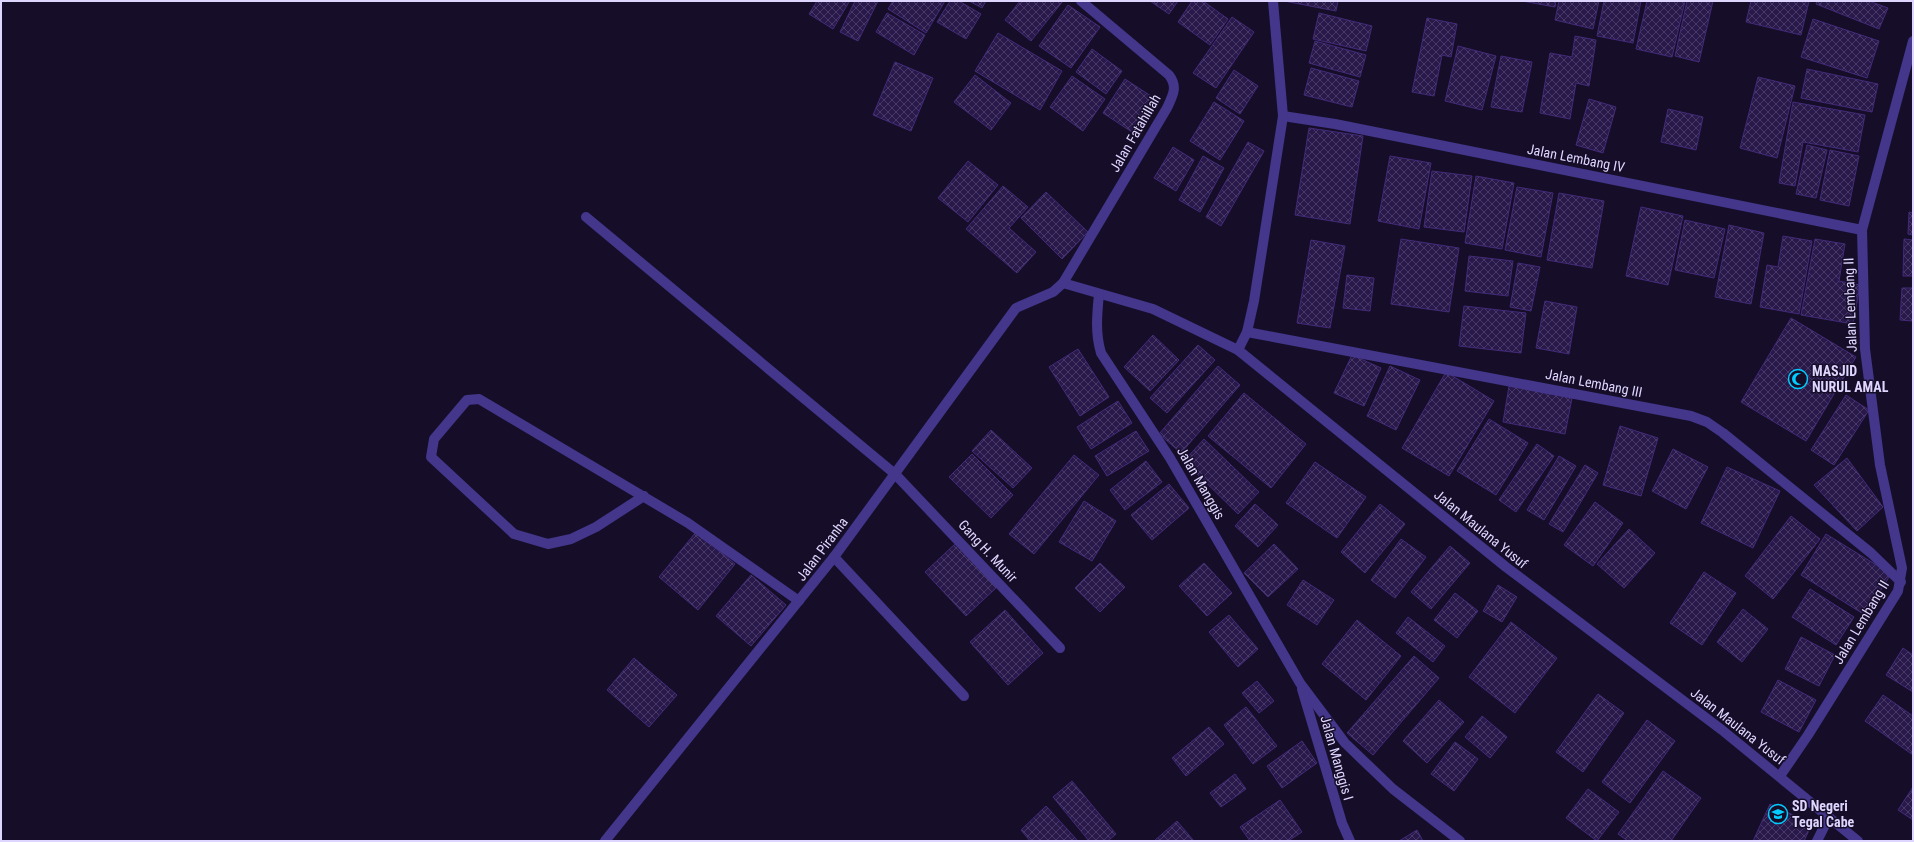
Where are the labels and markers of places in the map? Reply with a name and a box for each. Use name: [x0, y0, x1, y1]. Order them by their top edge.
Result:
place label: MASJID NURUL AMAL: [1812, 363, 1889, 395]
mosque icon: MASJID NURUL AMAL: [1787, 368, 1809, 390]
place label: SD Negeri Tegal Cabe: [1792, 798, 1855, 830]
school or university icon: SD Negeri Tegal Cabe: [1767, 803, 1789, 825]

